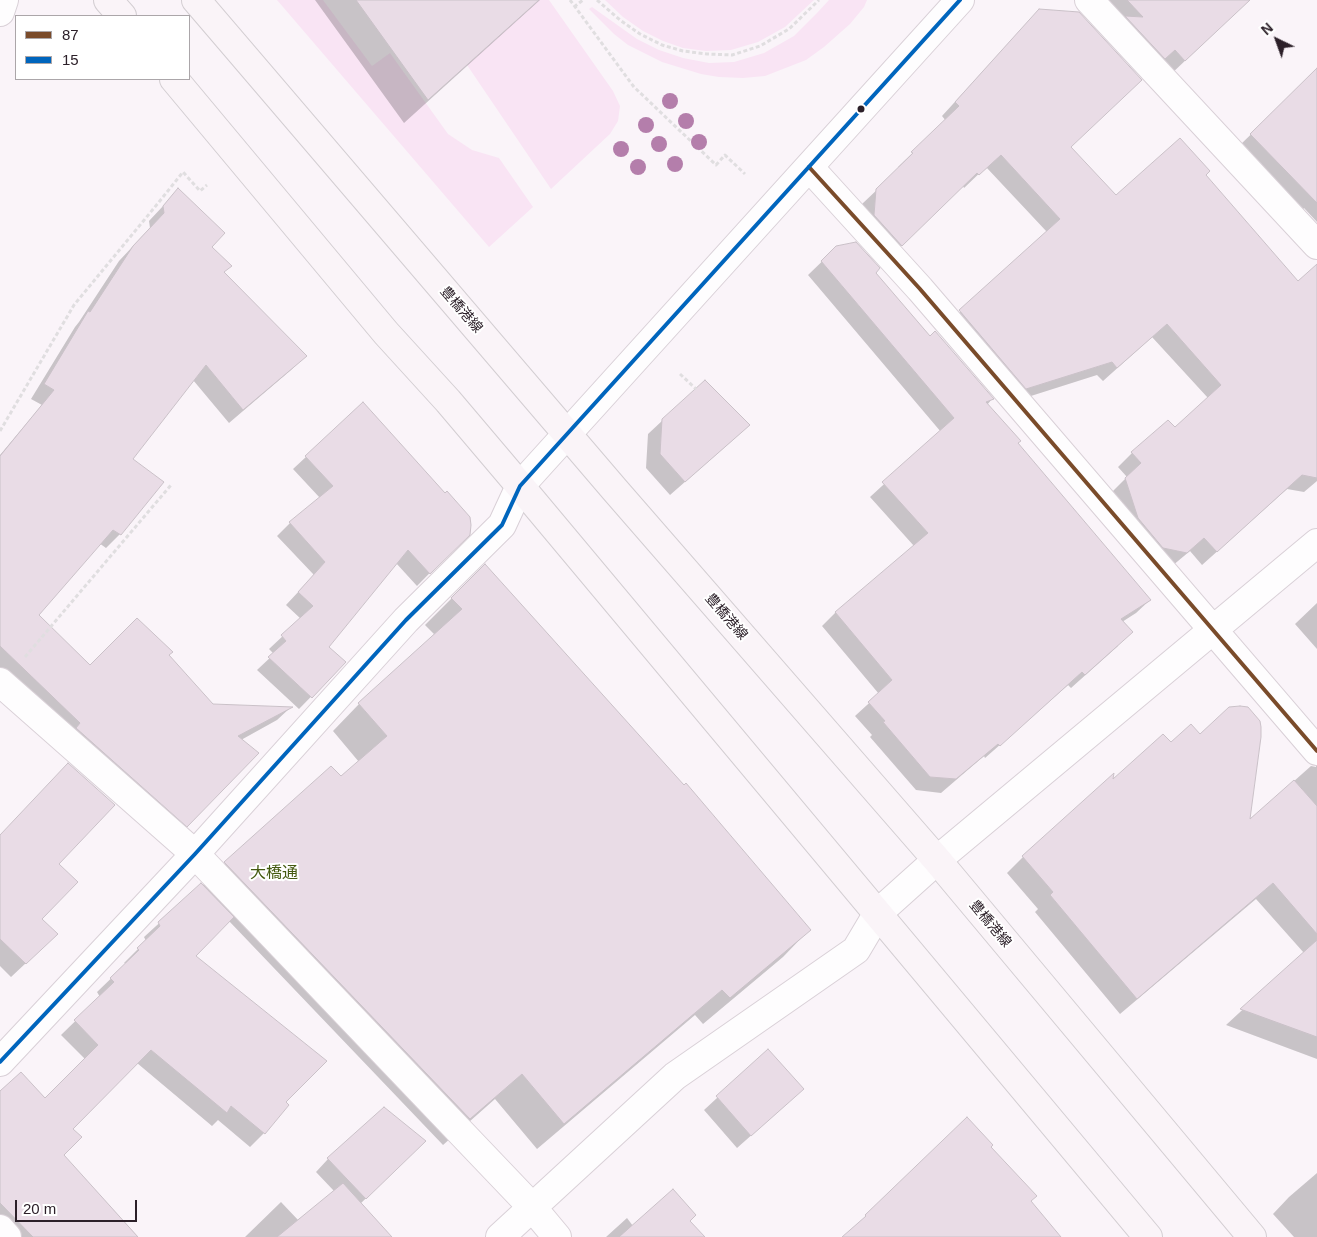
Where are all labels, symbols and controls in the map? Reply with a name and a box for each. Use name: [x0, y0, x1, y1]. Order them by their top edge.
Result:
legend: [15, 15, 190, 80]
north arrow: [1252, 15, 1302, 65]
text: N: [1258, 20, 1276, 38]
text: 87: [62, 26, 79, 43]
text: 15: [62, 51, 79, 68]
unlabelled marker: [856, 104, 866, 114]
street label: 豊橋港線: [436, 283, 486, 337]
street label: 豊橋港線: [701, 590, 751, 644]
district label: 大橋通: [250, 864, 298, 884]
street label: 豊橋港線: [966, 897, 1014, 951]
scale bar: [18, 1190, 140, 1222]
text: 20 m: [23, 1200, 56, 1217]

